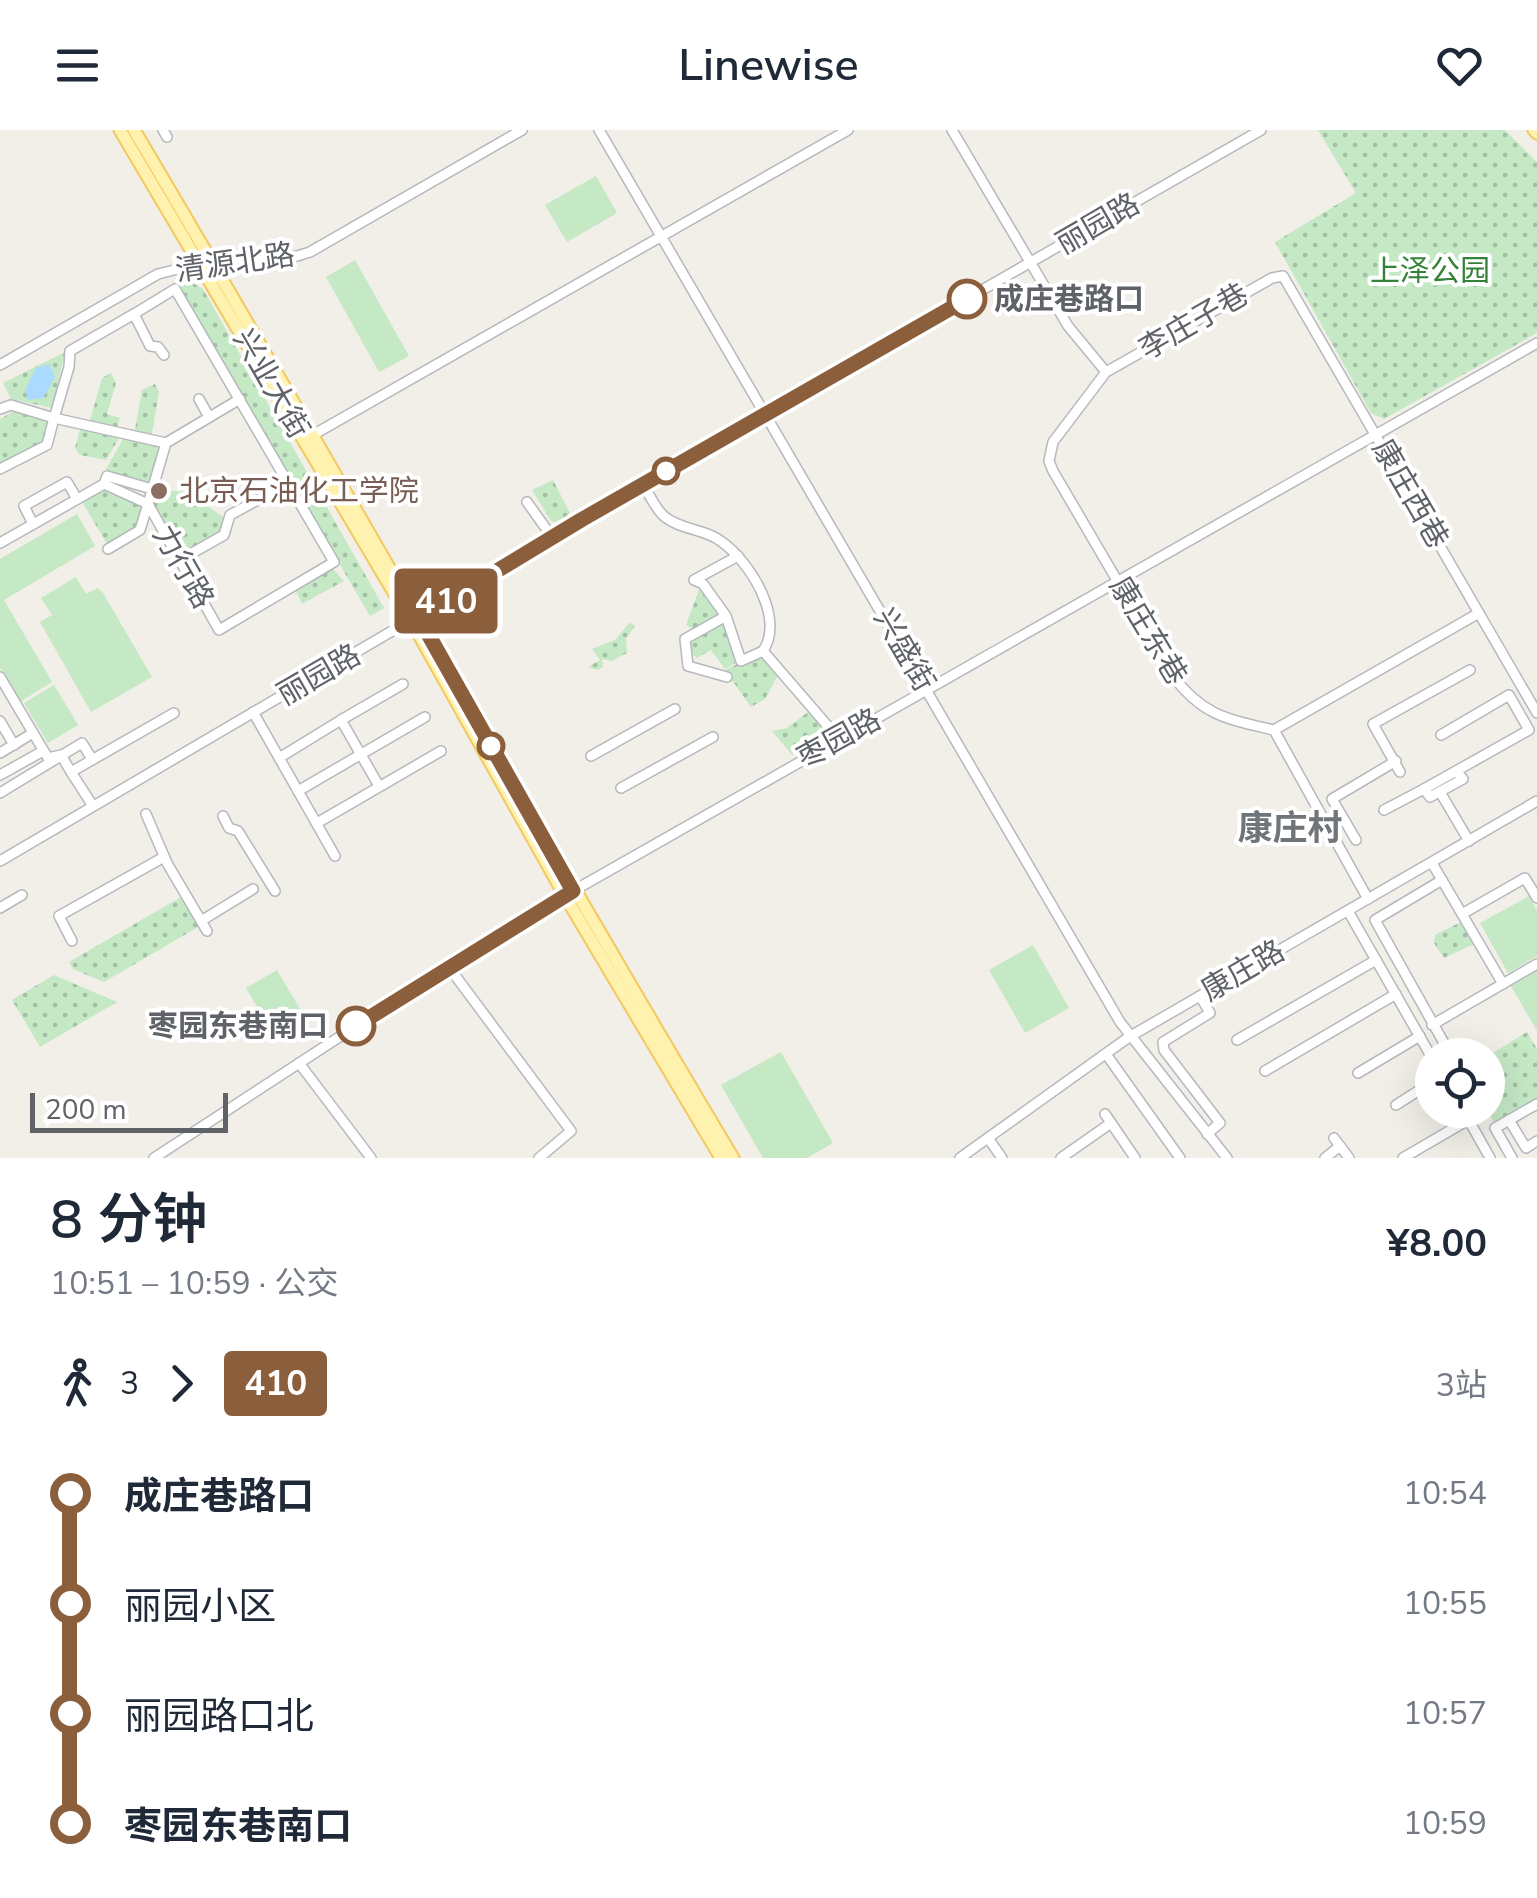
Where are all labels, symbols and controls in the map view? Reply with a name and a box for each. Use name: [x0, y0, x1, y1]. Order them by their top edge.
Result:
text: Linewise: [678, 35, 859, 96]
icon: menu: [50, 38, 105, 93]
icon: heart: [1432, 38, 1487, 93]
street label: 丽园路: [1049, 184, 1147, 264]
street label: 清源北路: [173, 234, 297, 292]
park label: 上泽公园: [1370, 251, 1490, 292]
street label: 李庄子巷: [1132, 274, 1256, 370]
place label: 成庄巷路口: [994, 279, 1144, 320]
marker: 成庄巷路口: [948, 280, 986, 318]
street label: 兴业大街: [223, 322, 319, 446]
street label: 康庄西巷: [1362, 432, 1458, 556]
unlabelled marker: [653, 458, 679, 484]
place label: 北京石油化工学院: [179, 471, 419, 512]
marker: 北京石油化工学院: [148, 480, 170, 502]
street label: 力行路: [143, 518, 223, 616]
line badge: 410: [388, 568, 504, 634]
street label: 康庄东巷: [1100, 569, 1196, 693]
text: 410: [414, 578, 478, 625]
street label: 兴盛街: [864, 601, 944, 699]
street label: 丽园路: [270, 635, 368, 715]
street label: 枣园路: [790, 699, 888, 779]
unlabelled marker: [478, 733, 504, 759]
district label: 康庄村: [1237, 805, 1343, 852]
street label: 康庄路: [1194, 931, 1292, 1011]
place label: 枣园东巷南口: [148, 1006, 328, 1047]
marker: 枣园东巷南口: [337, 1007, 375, 1045]
map controls: [1415, 1038, 1505, 1128]
button: locate: [1415, 1038, 1505, 1128]
scale bar: [30, 1088, 228, 1133]
text: 200 m: [45, 1091, 127, 1129]
text: 8 分钟: [50, 1182, 207, 1257]
text: ¥8.00: [1386, 1218, 1487, 1269]
text: 10:51 – 10:59 · 公交: [50, 1262, 338, 1305]
icon: walk: [50, 1356, 105, 1411]
icon: forward: [154, 1356, 209, 1411]
text: 410: [244, 1360, 307, 1407]
text: 3: [120, 1362, 139, 1405]
text: 3站: [1436, 1364, 1487, 1407]
text: 成庄巷路口: [124, 1471, 314, 1522]
text: 10:54: [1403, 1472, 1487, 1515]
text: 丽园小区: [124, 1581, 276, 1632]
text: 10:55: [1403, 1582, 1487, 1625]
text: 丽园路口北: [124, 1691, 314, 1742]
text: 10:57: [1403, 1692, 1487, 1735]
text: 枣园东巷南口: [124, 1801, 352, 1852]
text: 10:59: [1403, 1802, 1487, 1845]

